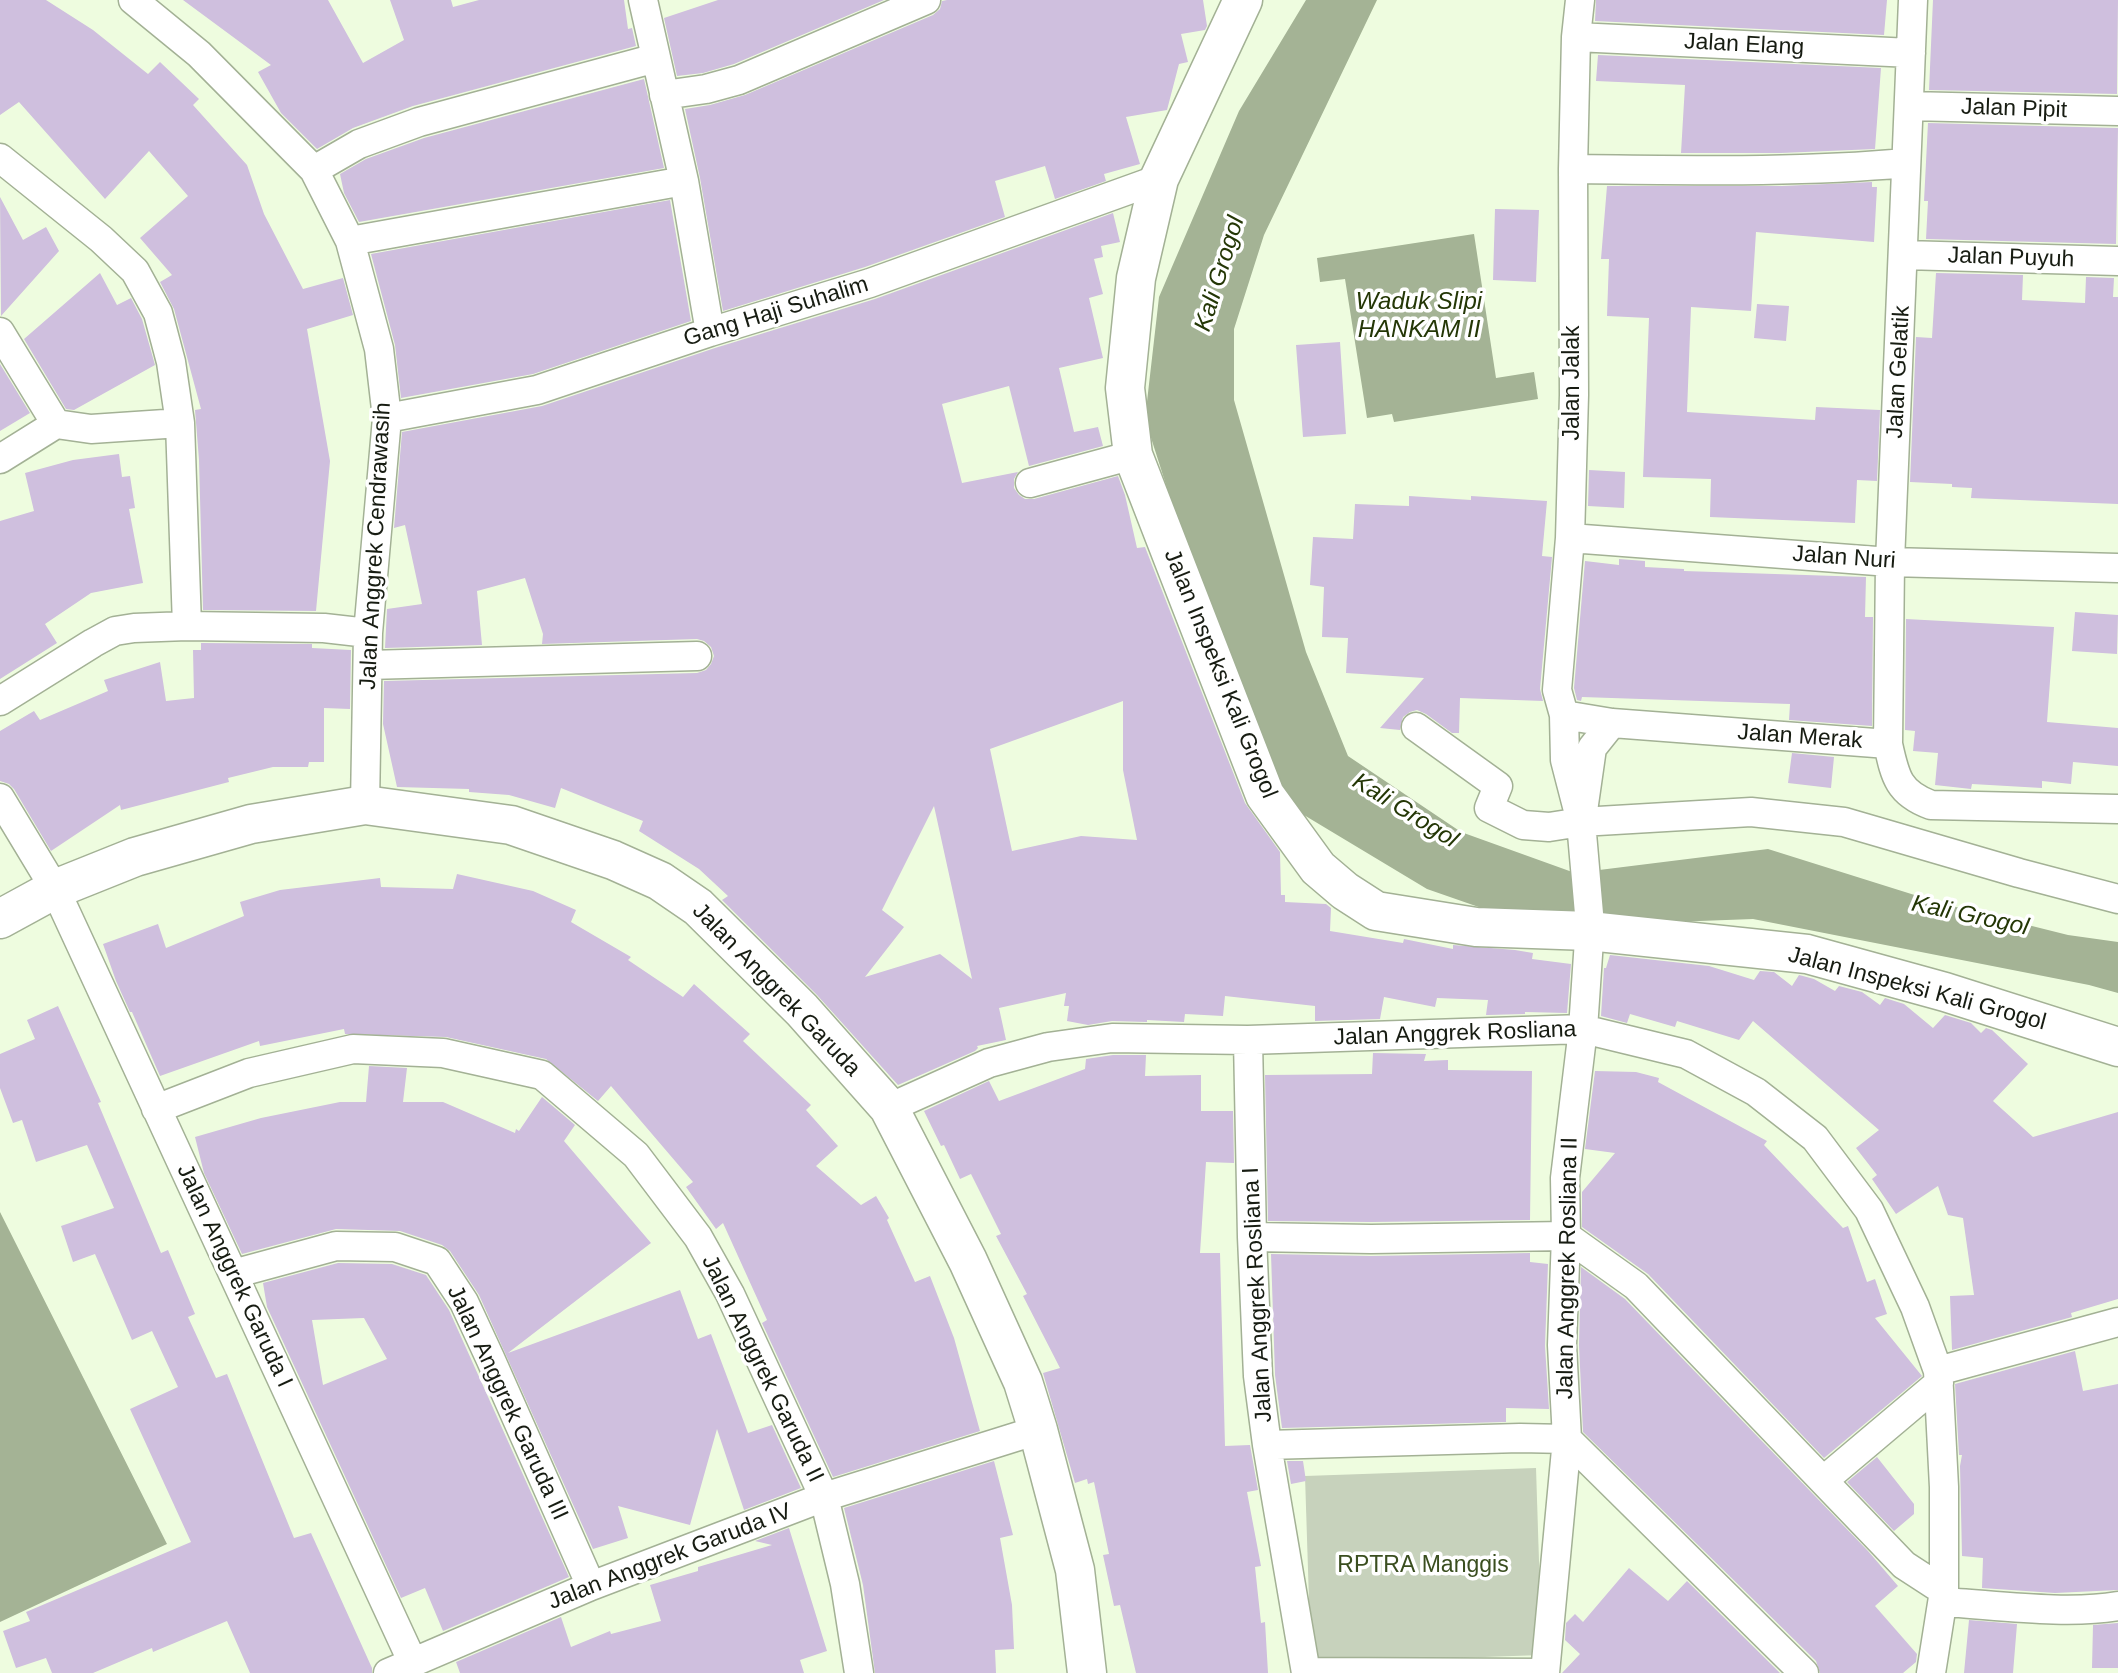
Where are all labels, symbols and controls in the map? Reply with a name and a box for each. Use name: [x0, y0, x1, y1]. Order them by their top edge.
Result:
street label: Jalan Elang: [1683, 28, 1805, 62]
street label: Jalan Pipit: [1960, 93, 2068, 125]
water label: Kali Grogol: [1189, 213, 1251, 335]
street label: Jalan Puyuh: [1947, 242, 2075, 274]
street label: Gang Haji Suhalim: [680, 271, 872, 353]
water label: Waduk Slipi HANKAM II: [1356, 288, 1482, 344]
street label: Jalan Gelatik: [1882, 305, 1916, 439]
street label: Jalan Jalak: [1559, 325, 1587, 441]
street label: Jalan Anggrek Cendrawasih: [355, 402, 397, 690]
street label: Jalan Nuri: [1791, 541, 1897, 575]
street label: Jalan Inspeksi Kali Grogol: [1157, 546, 1283, 802]
street label: Jalan Merak: [1737, 719, 1863, 755]
water label: Kali Grogol: [1347, 767, 1463, 855]
water label: Kali Grogol: [1909, 890, 2031, 942]
street label: Jalan Anggrek Garuda: [686, 898, 866, 1082]
street label: Jalan Inspeksi Kali Grogol: [1785, 941, 2049, 1037]
street label: Jalan Anggrek Rosliana: [1333, 1016, 1577, 1052]
street label: Jalan Anggrek Rosliana II: [1552, 1137, 1584, 1399]
street label: Jalan Anggrek Garuda I: [170, 1160, 298, 1392]
street label: Jalan Anggrek Rosliana I: [1238, 1167, 1278, 1423]
street label: Jalan Anggrek Garuda II: [695, 1251, 829, 1487]
street label: Jalan Anggrek Garuda III: [440, 1281, 574, 1525]
street label: Jalan Anggrek Garuda IV: [544, 1498, 796, 1616]
park label: RPTRA Manggis: [1337, 1552, 1509, 1580]

